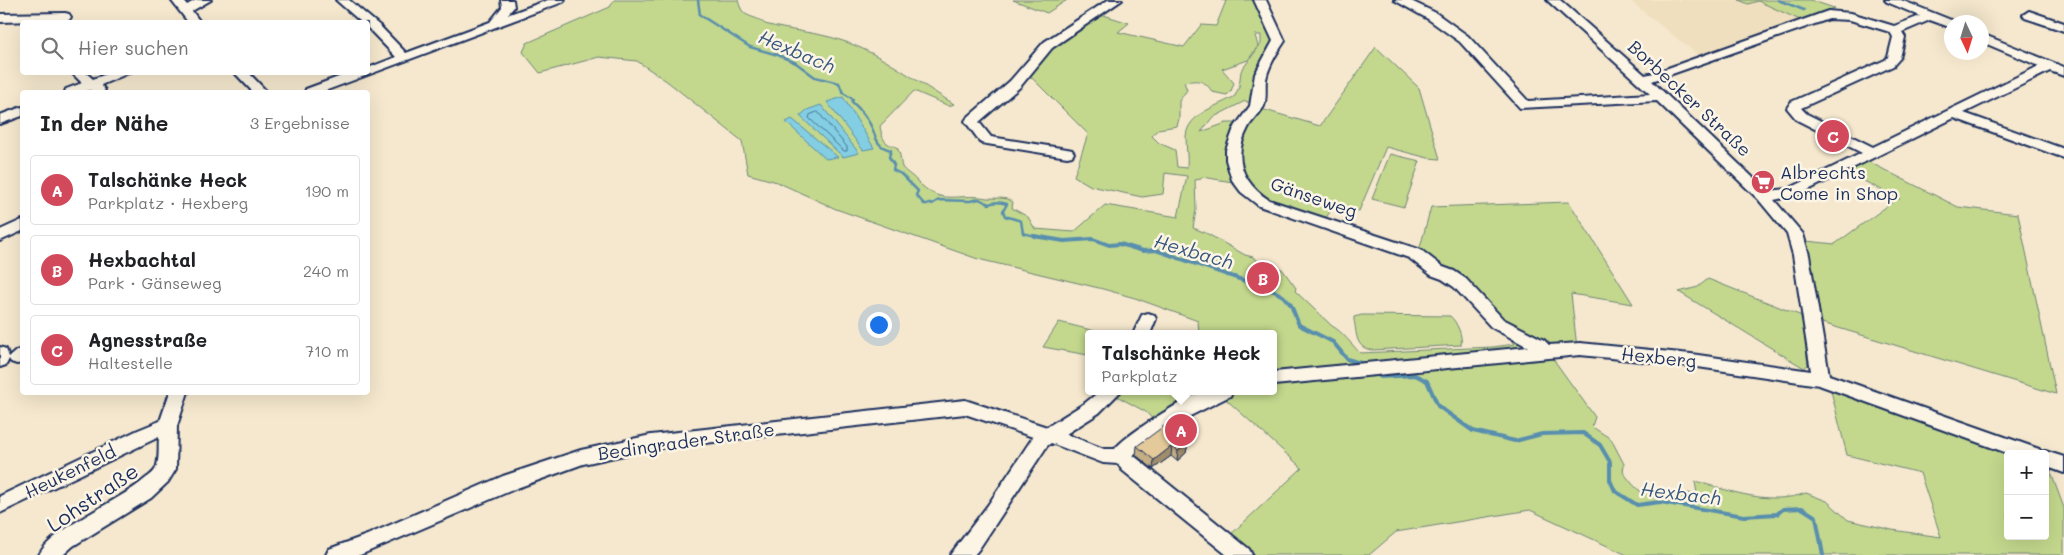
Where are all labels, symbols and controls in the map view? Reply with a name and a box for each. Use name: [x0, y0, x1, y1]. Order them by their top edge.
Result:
north arrow: [1944, 15, 1989, 60]
search box: [20, 20, 370, 75]
water label: Hexbach: [755, 24, 839, 78]
icon: search: [38, 34, 66, 62]
text: Hier suchen: [78, 35, 189, 60]
street label: Borbecker Straße: [1623, 35, 1757, 161]
text: In der Nähe: [40, 109, 168, 136]
text: 3 Ergebnisse: [250, 112, 350, 133]
pin: C: [1817, 117, 1849, 155]
place label: Albrechts Come in Shop: [1780, 160, 1898, 205]
text: Talschänke Heck: [88, 167, 247, 192]
supermarket icon: Albrechts Come in Shop: [1750, 169, 1776, 195]
street label: Gänseweg: [1268, 171, 1360, 223]
text: A: [51, 180, 63, 201]
text: 190 m: [305, 180, 349, 201]
text: Parkplatz · Hexberg: [88, 192, 248, 213]
water label: Hexbach: [1152, 228, 1236, 274]
text: Hexbachtal: [88, 247, 196, 272]
pin: B: [1247, 259, 1279, 297]
text: B: [52, 260, 62, 281]
text: 240 m: [303, 260, 349, 281]
text: Park · Gänseweg: [88, 272, 221, 293]
your location: [866, 312, 892, 338]
text: Agnesstraße: [88, 327, 207, 352]
popup: [1085, 330, 1277, 395]
text: C: [51, 340, 63, 361]
text: 710 m: [305, 340, 349, 361]
text: Talschänke Heck: [1101, 340, 1261, 365]
street label: Hexberg: [1620, 341, 1698, 373]
text: Haltestelle: [88, 352, 173, 373]
text: Parkplatz: [1101, 365, 1177, 386]
pin: A: [1165, 411, 1197, 449]
street label: Bedingrader Straße: [596, 417, 776, 465]
street label: Heukenfeld: [20, 439, 120, 503]
map controls: [2004, 450, 2049, 540]
button: +: [2004, 450, 2049, 495]
street label: Lohstraße: [41, 457, 143, 537]
water label: Hexbach: [1639, 476, 1723, 510]
button: −: [2004, 495, 2049, 540]

